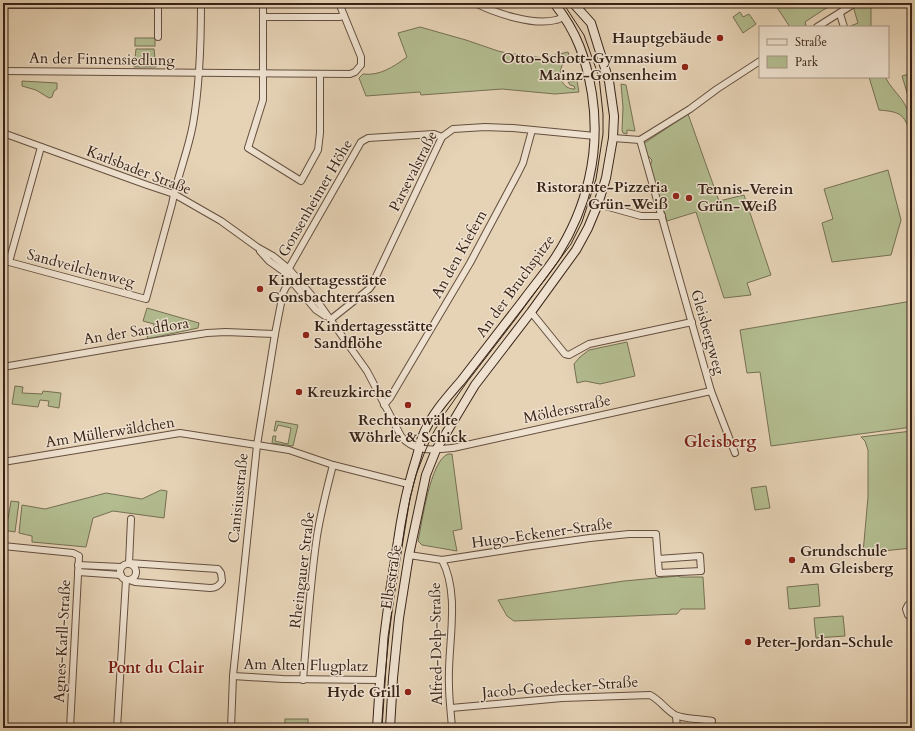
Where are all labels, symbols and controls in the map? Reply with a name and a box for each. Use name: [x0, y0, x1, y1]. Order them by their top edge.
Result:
legend: [759, 26, 889, 78]
place label: Hauptgebäude: [612, 28, 712, 48]
marker: Hauptgebäude: [715, 33, 725, 43]
text: Straße: [795, 34, 827, 50]
street label: An der Finnensiedlung: [29, 48, 176, 70]
place label: Otto-Schott-Gymnasium Mainz-Gonsenheim: [502, 48, 677, 85]
text: Park: [795, 54, 819, 70]
marker: Otto-Schott-Gymnasium Mainz-Gonsenheim: [680, 62, 690, 72]
street label: Parsevalstraße: [384, 127, 442, 215]
street label: Gonsenheimer Höhe: [273, 135, 357, 261]
street label: Karlsbader Straße: [84, 141, 194, 199]
place label: Ristorante-Pizzeria Grün-Weiß: [536, 177, 669, 214]
place label: Tennis-Verein Grün-Weiß: [697, 179, 794, 216]
marker: Ristorante-Pizzeria Grün-Weiß: [671, 191, 681, 201]
marker: Tennis-Verein Grün-Weiß: [684, 193, 694, 203]
street label: An den Kiefern: [426, 206, 492, 302]
street label: An der Bruchspitze: [471, 231, 559, 341]
street label: Sandveilchenweg: [25, 244, 138, 292]
place label: Kindertagesstätte Gonsbachterrassen: [268, 270, 395, 307]
marker: Kindertagesstätte Gonsbachterrassen: [255, 284, 265, 294]
street label: Gleisbergweg: [686, 287, 730, 377]
street label: An der Sandflora: [82, 313, 191, 349]
place label: Kindertagesstätte Sandflöhe: [314, 316, 433, 353]
marker: Kindertagesstätte Sandflöhe: [301, 330, 311, 340]
place label: Kreuzkirche: [307, 382, 392, 402]
marker: Kreuzkirche: [294, 387, 304, 397]
street label: Möldersstraße: [521, 390, 613, 428]
marker: Rechtsanwälte Wöhrle & Schick: [403, 400, 413, 410]
place label: Rechtsanwälte Wöhrle & Schick: [348, 410, 468, 447]
street label: Am Müllerwäldchen: [44, 412, 176, 452]
district label: Gleisberg: [684, 430, 757, 453]
street label: Canisiusstraße: [223, 452, 253, 544]
street label: Rheingauer Straße: [285, 510, 319, 630]
street label: Hugo-Eckener-Straße: [470, 513, 614, 553]
place label: Grundschule Am Gleisberg: [800, 541, 893, 578]
street label: Elbestraße: [376, 543, 406, 611]
marker: Grundschule Am Gleisberg: [787, 555, 797, 565]
street label: Agnes-Karll-Straße: [49, 579, 75, 703]
street label: Alfred-Delp-Straße: [425, 582, 447, 706]
place label: Peter-Jordan-Schule: [756, 632, 893, 652]
marker: Peter-Jordan-Schule: [743, 637, 753, 647]
street label: Am Alten Flugplatz: [243, 654, 369, 676]
district label: Pont du Clair: [108, 657, 205, 679]
street label: Jacob-Goedecker-Straße: [479, 672, 639, 703]
place label: Hyde Grill: [327, 682, 401, 702]
marker: Hyde Grill: [403, 687, 413, 697]

